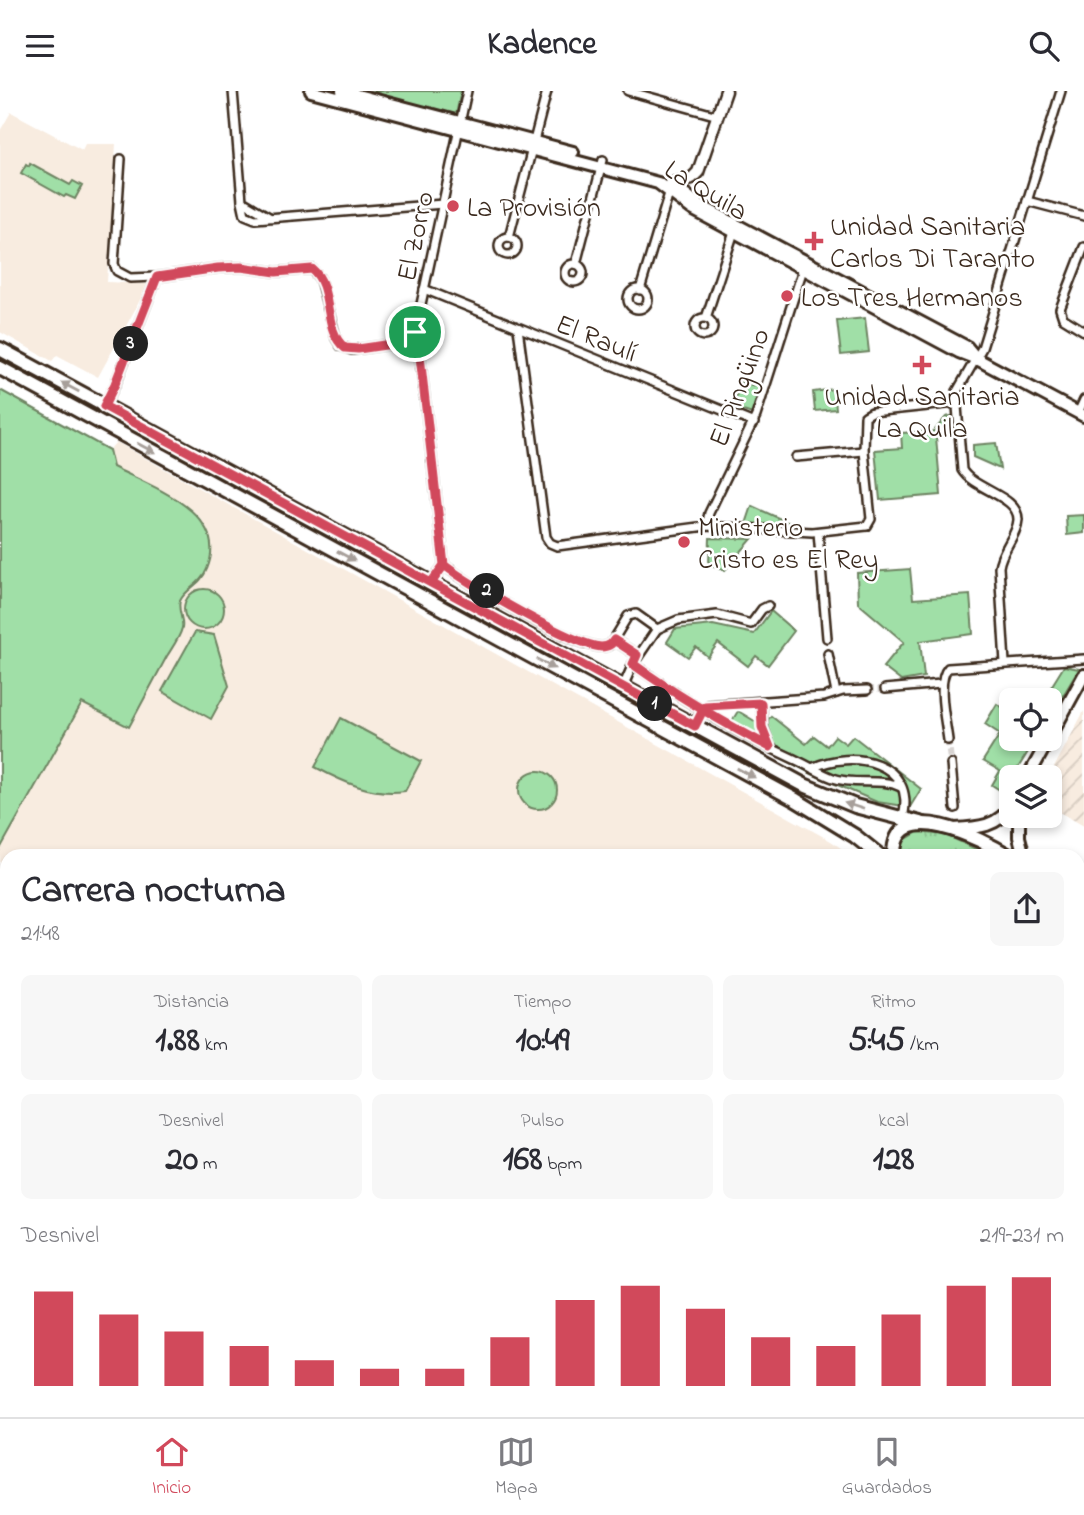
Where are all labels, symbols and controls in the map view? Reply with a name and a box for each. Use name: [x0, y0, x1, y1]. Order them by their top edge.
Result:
text: Kadence: [487, 22, 597, 69]
icon: menu: [21, 27, 59, 65]
icon: search: [1025, 27, 1063, 65]
street label: La Quila: [656, 151, 755, 233]
street label: El Zorro: [388, 188, 447, 286]
place label: La Provisión: [467, 189, 601, 230]
marker: La Provisión: [445, 198, 461, 214]
place label: Unidad Sanitaria Carlos Di Taranto: [830, 208, 1035, 281]
marker: Unidad Sanitaria Carlos Di Taranto: [804, 231, 824, 251]
place label: Los Tres Hermanos: [801, 279, 1023, 320]
marker: Los Tres Hermanos: [779, 288, 795, 304]
pin: [385, 302, 445, 362]
street label: El Raulí: [549, 305, 643, 375]
icon: arrive: [396, 313, 434, 351]
street label: El Pingüino: [700, 323, 783, 453]
pin: 3: [114, 327, 148, 361]
text: 3: [127, 330, 134, 357]
marker: Unidad Sanitaria La Quila: [912, 355, 932, 375]
place label: Unidad Sanitaria La Quila: [824, 378, 1020, 451]
one-way arrow: [60, 382, 80, 394]
one-way arrow: [136, 442, 156, 453]
place label: Ministerio Cristo es El Rey: [698, 509, 878, 582]
marker: Ministerio Cristo es El Rey: [676, 534, 692, 550]
one-way arrow: [336, 550, 356, 562]
pin: 2: [470, 573, 504, 609]
text: 2: [482, 577, 491, 604]
one-way arrow: [536, 659, 556, 670]
pin: 1: [638, 687, 672, 721]
map controls: [999, 688, 1062, 828]
button: locate: [999, 688, 1062, 751]
text: 1: [651, 690, 658, 717]
button: layers: [999, 765, 1062, 828]
one-way arrow: [736, 767, 756, 779]
one-way arrow: [844, 800, 865, 810]
text: Carrera nocturna: [21, 864, 286, 920]
button: share: [990, 872, 1064, 946]
text: 21:48: [21, 918, 60, 951]
text: Distancia: [154, 989, 229, 1016]
text: Tiempo: [514, 989, 571, 1016]
text: Ritmo: [871, 989, 916, 1016]
text: 1.88: [155, 1016, 200, 1067]
text: 10:49: [515, 1016, 570, 1067]
text: 5:45: [848, 1016, 905, 1067]
text: km: [200, 1032, 228, 1059]
text: /km: [905, 1032, 939, 1059]
text: Desnivel: [159, 1108, 224, 1135]
text: Pulso: [521, 1108, 564, 1135]
text: kcal: [878, 1108, 909, 1135]
text: 20: [165, 1135, 198, 1186]
text: 168: [503, 1135, 542, 1186]
text: 128: [873, 1135, 914, 1186]
text: m: [198, 1151, 218, 1178]
text: bpm: [542, 1151, 582, 1178]
text: Desnivel: [21, 1220, 99, 1253]
text: 219–231 m: [980, 1220, 1064, 1253]
tab: Inicio: [152, 1433, 191, 1502]
tab: Mapa: [495, 1433, 538, 1502]
tab: Guardados: [842, 1433, 932, 1502]

